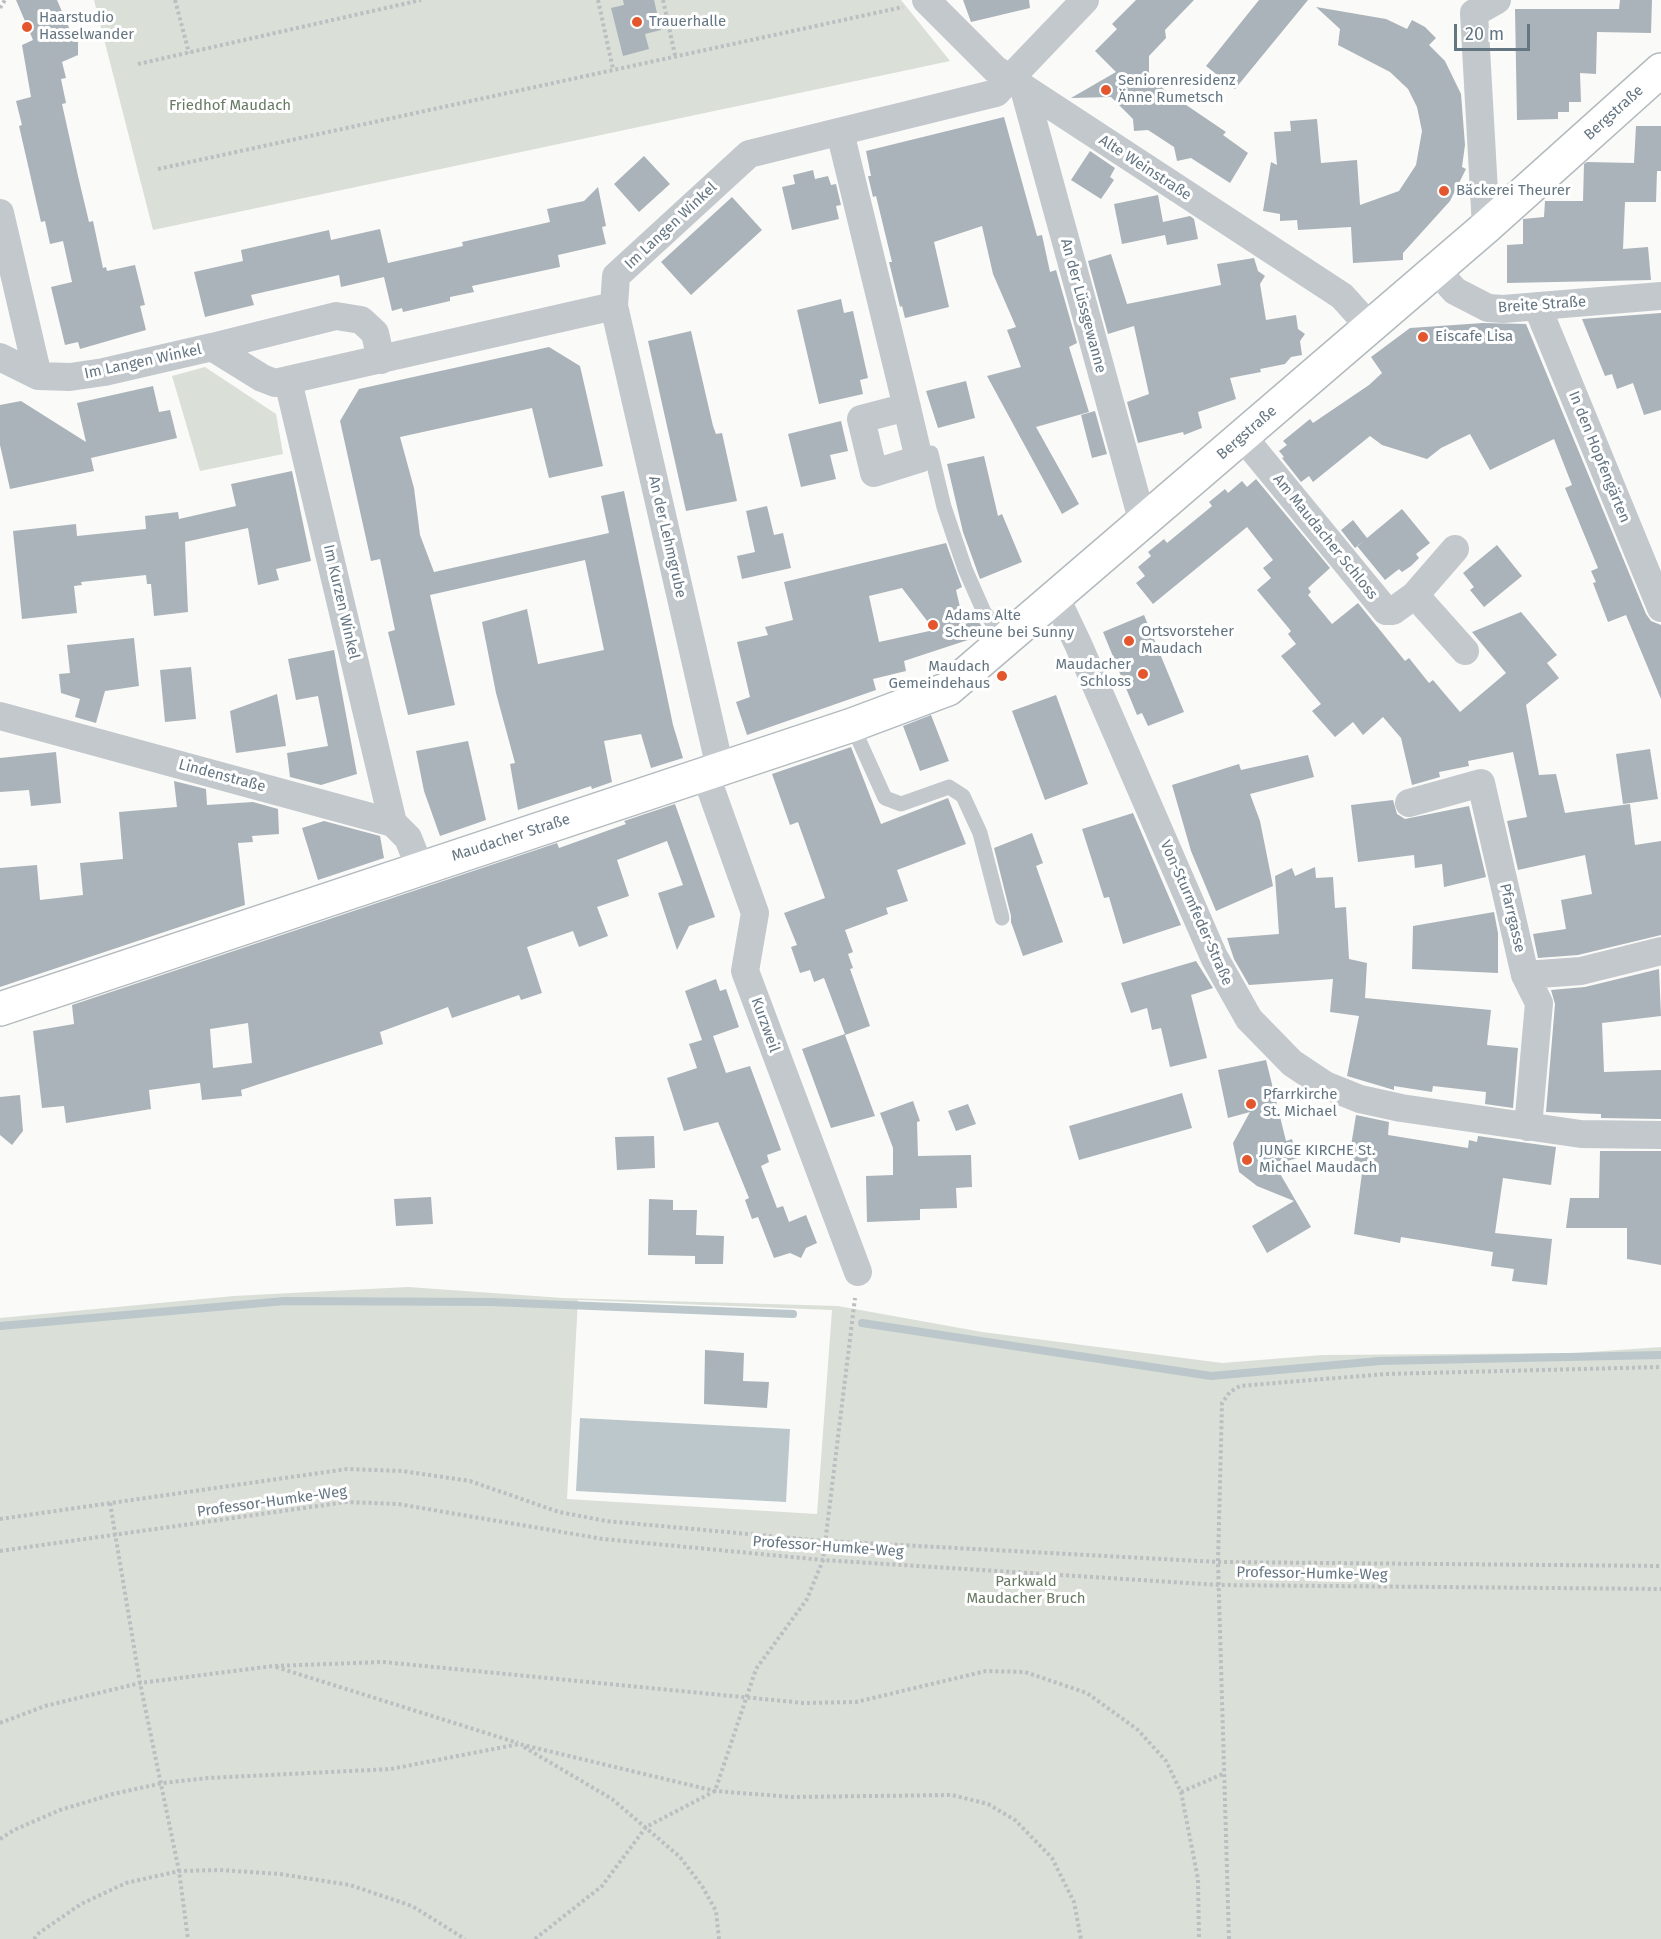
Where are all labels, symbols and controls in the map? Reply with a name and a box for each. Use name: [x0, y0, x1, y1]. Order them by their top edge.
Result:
place label: Haarstudio Hasselwander: [39, 9, 134, 44]
scale bar: [1457, 12, 1534, 50]
place label: Trauerhalle: [649, 13, 726, 31]
marker: Trauerhalle: [630, 15, 644, 29]
marker: Haarstudio Hasselwander: [20, 20, 34, 34]
text: 20 m: [1465, 23, 1504, 45]
place label: Seniorenresidenz Änne Rumetsch: [1118, 72, 1236, 107]
street label: Bergstraße: [1581, 82, 1647, 144]
marker: Seniorenresidenz Änne Rumetsch: [1099, 83, 1113, 97]
park label: Friedhof Maudach: [169, 97, 291, 115]
street label: Alte Weinstraße: [1095, 131, 1195, 205]
street label: Im Langen Winkel: [621, 179, 721, 273]
place label: Bäckerei Theurer: [1456, 182, 1571, 200]
marker: Bäckerei Theurer: [1437, 184, 1451, 198]
street label: An der Lüssgewanne: [1056, 237, 1110, 375]
street label: Breite Straße: [1497, 293, 1587, 317]
place label: Eiscafe Lisa: [1435, 328, 1513, 346]
marker: Eiscafe Lisa: [1416, 330, 1430, 344]
street label: Im Langen Winkel: [83, 341, 203, 383]
street label: In den Hopfengärten: [1564, 389, 1634, 525]
street label: Bergstraße: [1213, 402, 1281, 464]
street label: Am Maudacher Schloss: [1269, 471, 1381, 603]
street label: An der Lehmgrube: [644, 474, 690, 600]
street label: Im Kurzen Winkel: [319, 543, 363, 661]
place label: Adams Alte Scheune bei Sunny: [945, 607, 1074, 642]
marker: Adams Alte Scheune bei Sunny: [926, 618, 940, 632]
place label: Ortsvorsteher Maudach: [1141, 623, 1234, 658]
marker: Ortsvorsteher Maudach: [1122, 634, 1136, 648]
place label: Maudacher Schloss: [1055, 656, 1131, 691]
place label: Maudach Gemeindehaus: [888, 658, 990, 693]
marker: Maudacher Schloss: [1136, 667, 1150, 681]
marker: Maudach Gemeindehaus: [995, 669, 1009, 683]
street label: Lindenstraße: [177, 756, 267, 796]
street label: Maudacher Straße: [449, 810, 573, 866]
street label: Von-Sturmfeder-Straße: [1156, 838, 1236, 988]
street label: Pfarrgasse: [1495, 882, 1529, 954]
street label: Kurzweil: [747, 995, 783, 1055]
place label: Pfarrkirche St. Michael: [1263, 1086, 1337, 1121]
marker: Pfarrkirche St. Michael: [1244, 1097, 1258, 1111]
place label: JUNGE KIRCHE St. Michael Maudach: [1259, 1142, 1377, 1177]
marker: JUNGE KIRCHE St. Michael Maudach: [1240, 1153, 1254, 1167]
street label: Professor-Humke-Weg: [196, 1483, 348, 1521]
street label: Professor-Humke-Weg: [752, 1533, 904, 1561]
street label: Professor-Humke-Weg: [1236, 1564, 1388, 1584]
park label: Parkwald Maudacher Bruch: [966, 1573, 1086, 1608]

